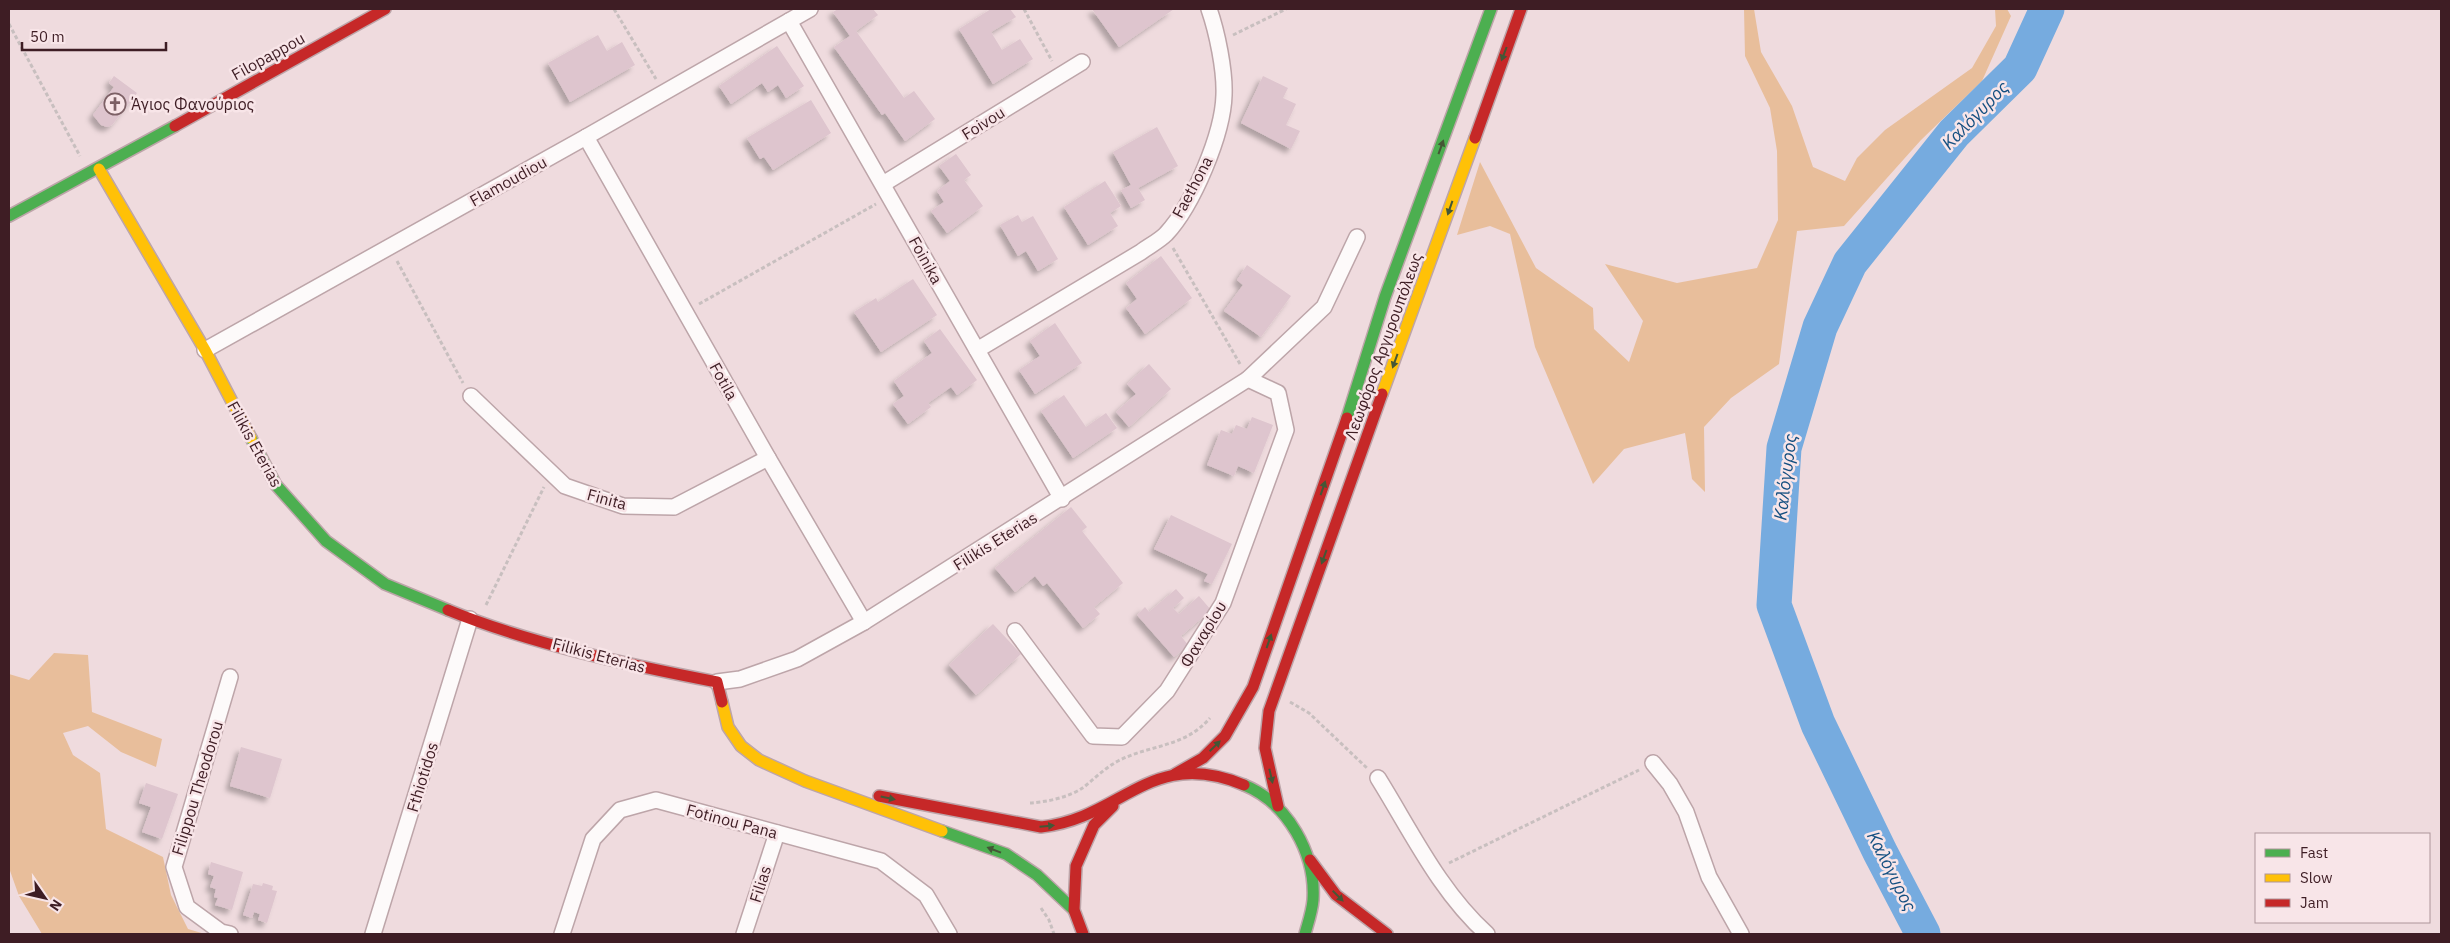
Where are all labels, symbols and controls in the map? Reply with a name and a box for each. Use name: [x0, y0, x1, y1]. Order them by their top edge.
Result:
scale bar: [22, 20, 166, 52]
text: 50 m: [30, 27, 65, 46]
street label: Filopappou: [228, 28, 308, 84]
one-way arrow: [1500, 47, 1507, 62]
water label: Καλόγυρος: [1937, 75, 2014, 154]
church icon: Άγιος Φανούριος: [103, 92, 127, 116]
place label: Άγιος Φανούριος: [131, 94, 255, 114]
street label: Foivou: [958, 102, 1008, 144]
one-way arrow: [1437, 139, 1445, 154]
street label: Flamoudiou: [466, 152, 550, 210]
street label: Faethona: [1167, 152, 1217, 221]
one-way arrow: [1446, 200, 1453, 215]
street label: Foinika: [905, 233, 947, 288]
street label: Λεωφόρος Αργυρουπόλεως: [1340, 250, 1426, 442]
one-way arrow: [1391, 353, 1398, 368]
street label: Fotila: [706, 359, 743, 404]
street label: Filikis Eterias: [223, 398, 287, 490]
water label: Καλόγυρος: [1768, 432, 1802, 522]
one-way arrow: [1319, 480, 1327, 495]
street label: Finita: [585, 484, 629, 514]
street label: Filikis Eterias: [949, 507, 1041, 575]
one-way arrow: [1320, 550, 1327, 565]
street label: Φαναρίου: [1175, 597, 1231, 671]
street label: Filikis Eterias: [550, 633, 648, 677]
one-way arrow: [1266, 634, 1273, 649]
street label: Filippou Theodorou: [167, 718, 227, 858]
street label: Fthiotidos: [402, 740, 442, 814]
one-way arrow: [1208, 740, 1220, 752]
one-way arrow: [1267, 768, 1275, 783]
one-way arrow: [880, 794, 895, 802]
street label: Fotinou Pana: [684, 799, 780, 843]
one-way arrow: [1040, 822, 1056, 830]
water label: Καλόγυρος: [1862, 827, 1922, 915]
legend: [2255, 833, 2430, 923]
text: Fast: [2300, 843, 2328, 862]
one-way arrow: [986, 846, 1001, 854]
street label: Filias: [745, 863, 775, 905]
text: Slow: [2300, 868, 2333, 887]
north arrow: [20, 873, 70, 923]
one-way arrow: [1332, 890, 1344, 902]
text: Jam: [2300, 893, 2329, 912]
text: N: [45, 896, 66, 915]

